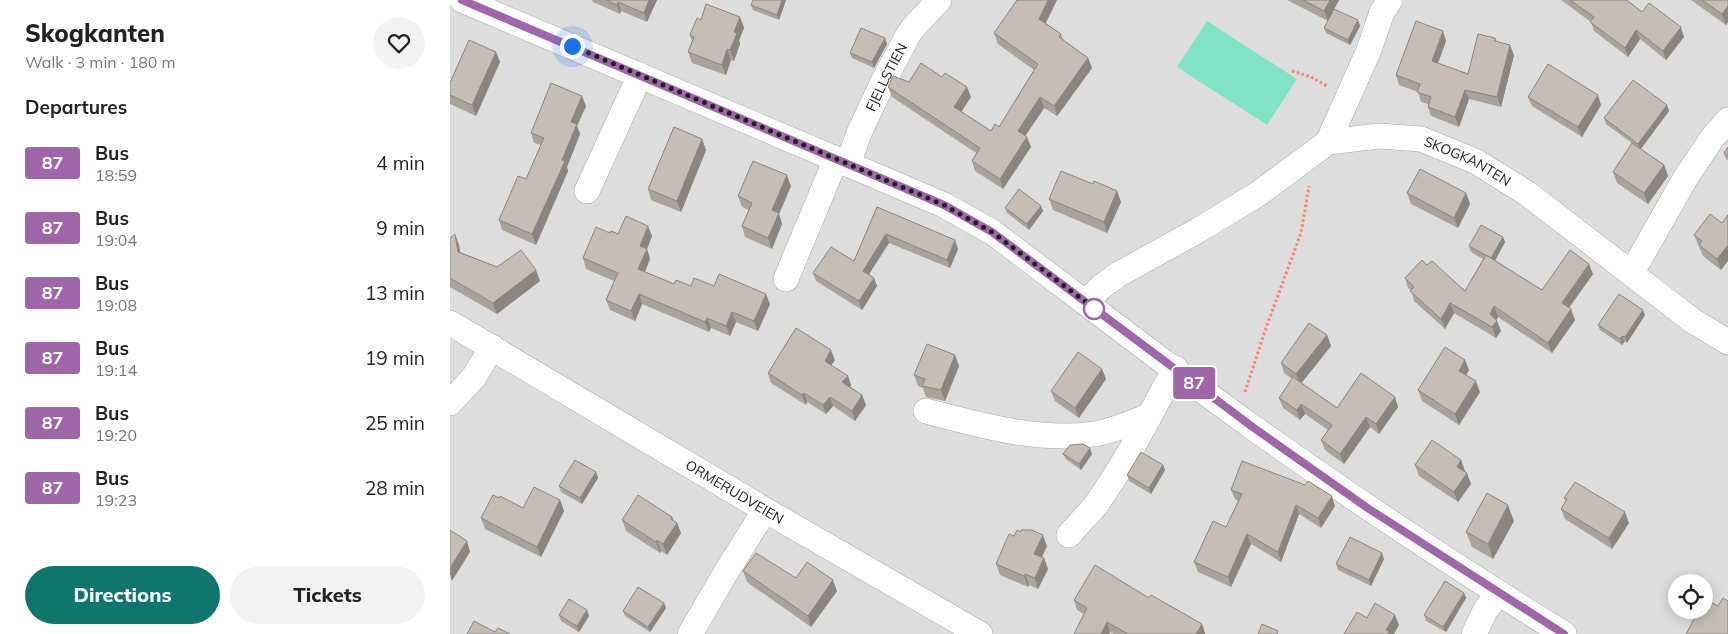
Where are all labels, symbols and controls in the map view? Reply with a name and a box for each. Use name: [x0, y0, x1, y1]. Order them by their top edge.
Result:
button: heart: [373, 17, 425, 69]
text: Skogkanten: [25, 18, 165, 48]
your location: [560, 34, 585, 59]
street label: FJELLSTIEN: [861, 40, 911, 114]
text: Walk · 3 min · 180 m: [25, 52, 176, 72]
text: Departures: [25, 95, 127, 119]
street label: SKOGKANTEN: [1421, 132, 1514, 190]
text: Bus: [95, 141, 129, 165]
text: 87: [42, 151, 63, 174]
text: 4 min: [376, 151, 425, 175]
text: 18:59: [95, 165, 137, 185]
text: Bus: [95, 206, 129, 230]
text: 87: [42, 216, 63, 239]
text: 9 min: [376, 216, 425, 240]
text: 19:04: [95, 230, 137, 250]
text: Bus: [95, 271, 129, 295]
text: 87: [42, 281, 63, 304]
text: 13 min: [365, 281, 425, 305]
text: 19:08: [95, 295, 137, 315]
unlabelled marker: [1083, 298, 1105, 320]
text: Bus: [95, 336, 129, 360]
text: 87: [42, 346, 63, 369]
text: 19 min: [365, 346, 425, 370]
text: 19:14: [95, 360, 137, 380]
line badge: 87: [1172, 367, 1216, 399]
text: 87: [1183, 371, 1205, 394]
text: Bus: [95, 401, 129, 425]
text: 87: [42, 411, 63, 434]
text: 25 min: [365, 411, 425, 435]
text: 19:20: [95, 425, 137, 445]
street label: ORMERUDVEIEN: [682, 456, 787, 528]
text: Bus: [95, 466, 129, 490]
text: 87: [42, 476, 63, 499]
text: 28 min: [365, 476, 425, 500]
text: 19:23: [95, 490, 137, 510]
button: Directions: [25, 566, 220, 624]
button: Tickets: [230, 566, 425, 624]
map controls: [1668, 574, 1713, 619]
button: locate: [1668, 574, 1713, 619]

